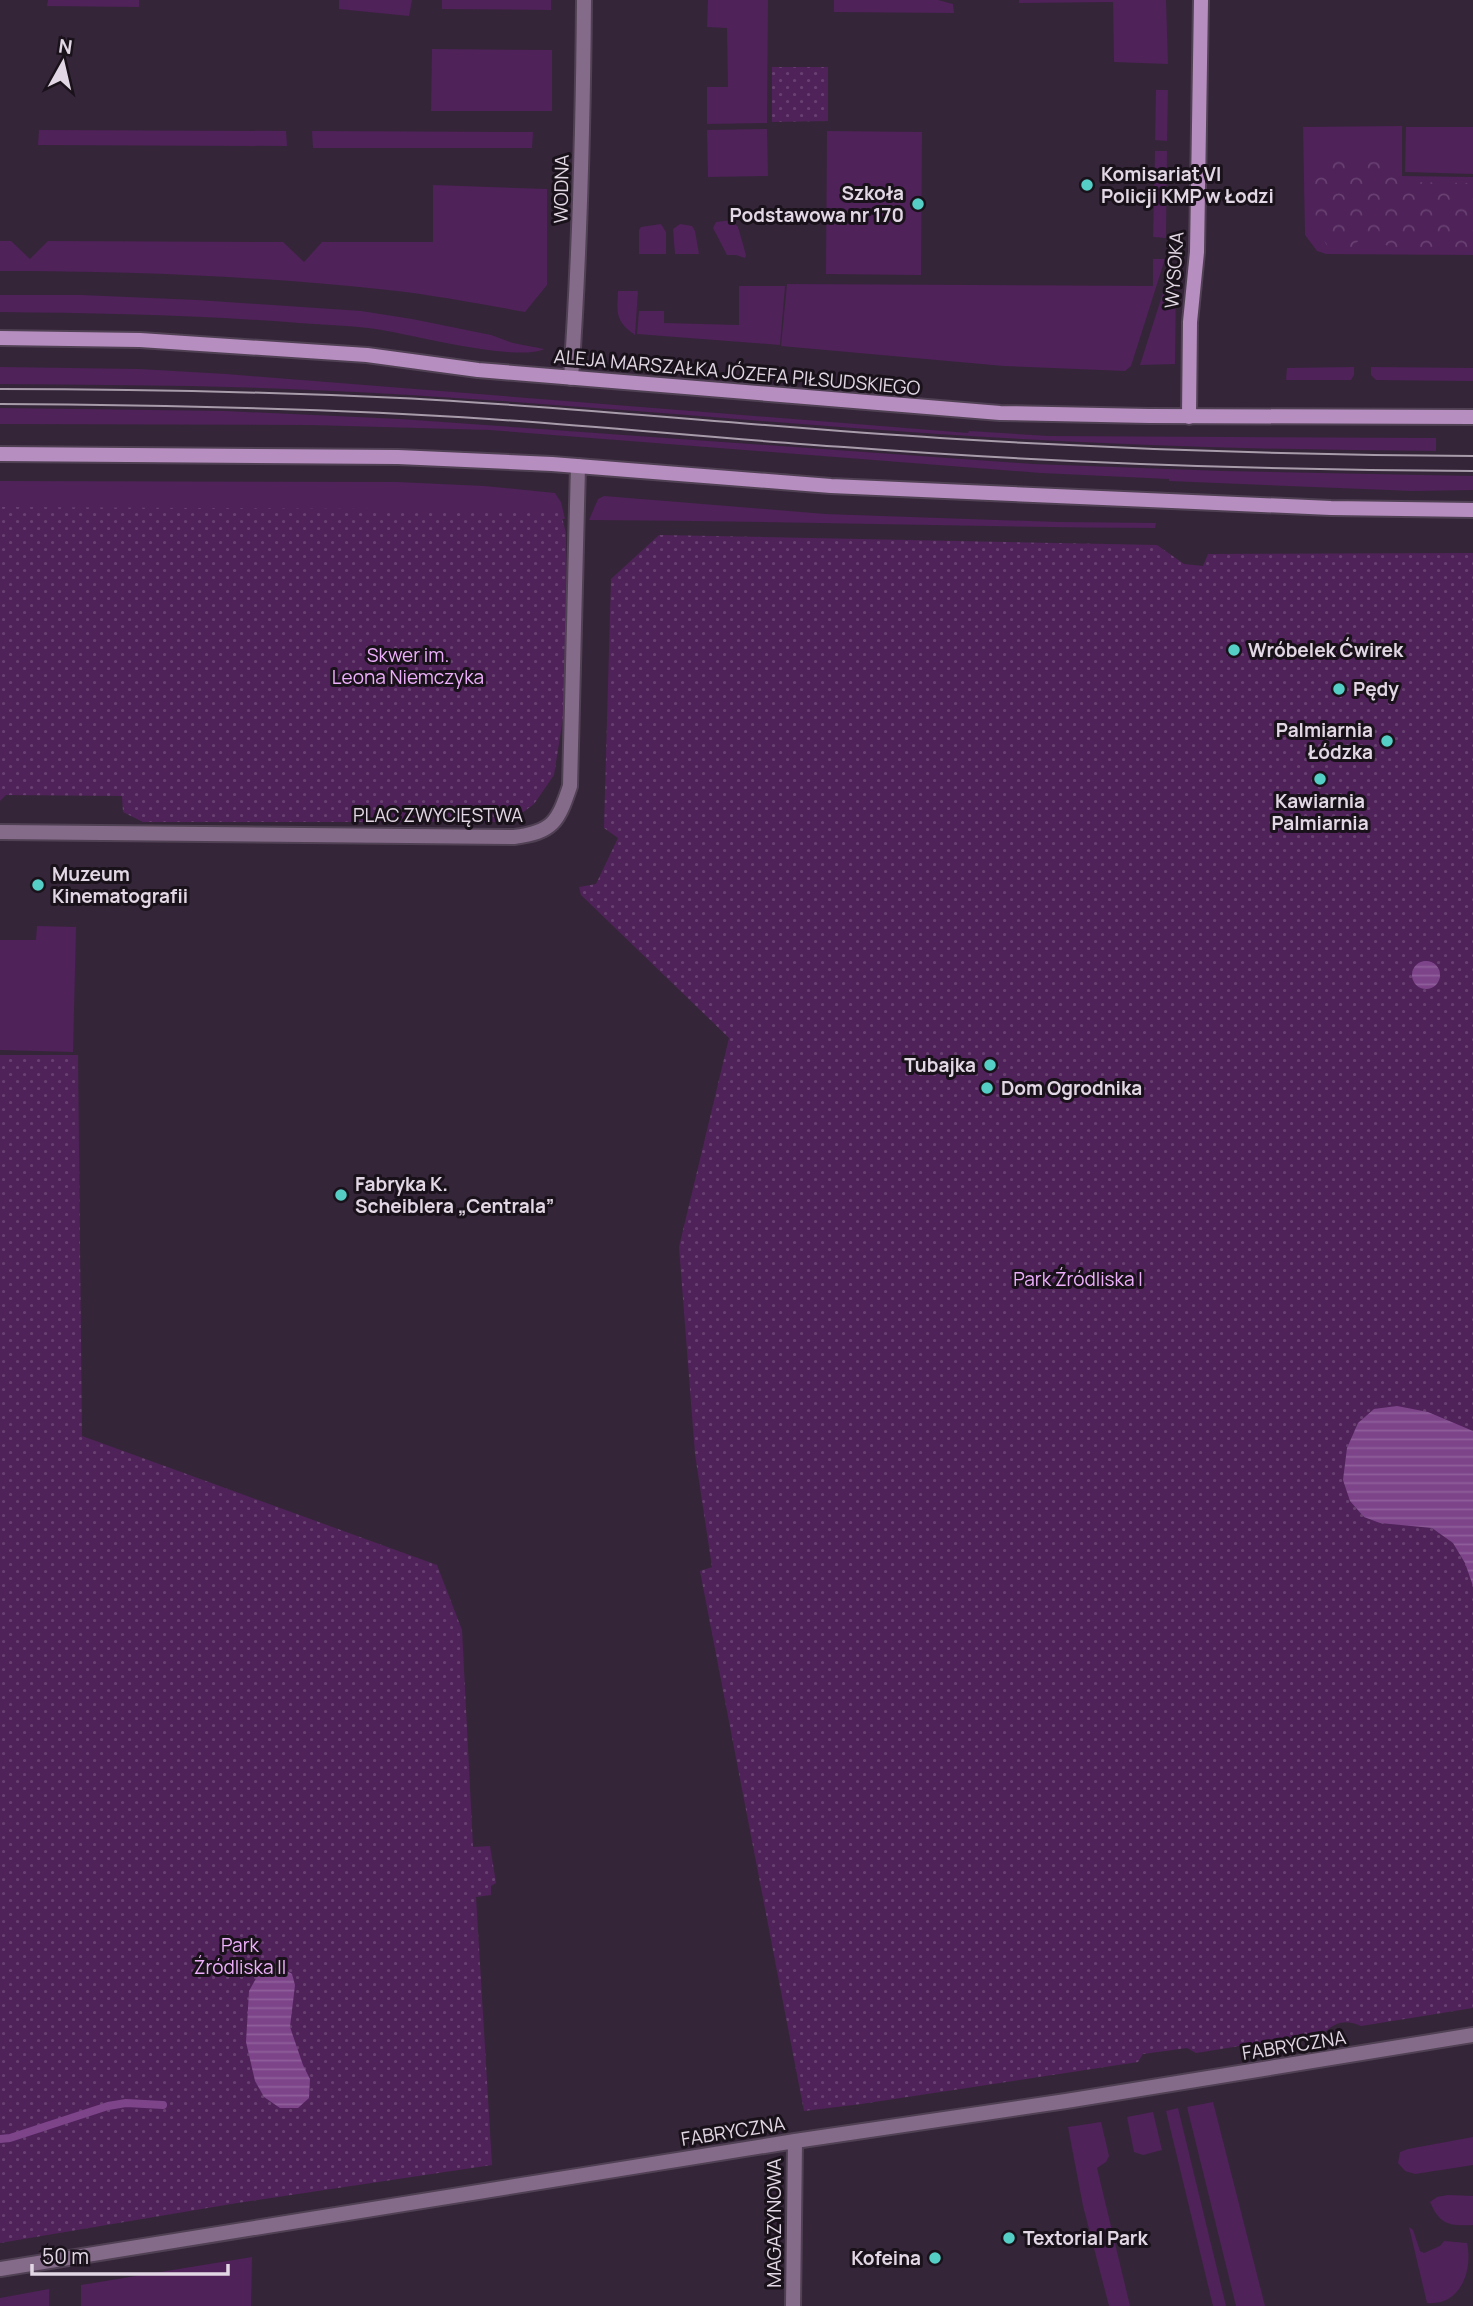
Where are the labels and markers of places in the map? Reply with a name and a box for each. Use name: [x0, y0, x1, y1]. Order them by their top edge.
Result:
place label: Komisariat VI Policji KMP w Łodzi: [1101, 161, 1274, 209]
marker: Komisariat VI Policji KMP w Łodzi: [1079, 177, 1095, 193]
place label: Szkoła Podstawowa nr 170: [730, 180, 904, 228]
marker: Szkoła Podstawowa nr 170: [910, 196, 926, 212]
place label: Wróbelek Ćwirek: [1248, 637, 1404, 663]
marker: Wróbelek Ćwirek: [1226, 642, 1242, 658]
place label: Pędy: [1353, 676, 1399, 702]
marker: Pędy: [1331, 681, 1347, 697]
place label: Palmiarnia Łódzka: [1276, 717, 1373, 765]
marker: Palmiarnia Łódzka: [1379, 733, 1395, 749]
marker: Kawiarnia Palmiarnia: [1312, 771, 1328, 787]
place label: Kawiarnia Palmiarnia: [1271, 788, 1369, 836]
place label: Muzeum Kinematografii: [52, 861, 188, 909]
marker: Muzeum Kinematografii: [30, 877, 46, 893]
place label: Tubajka: [904, 1052, 976, 1078]
marker: Tubajka: [982, 1057, 998, 1073]
place label: Dom Ogrodnika: [1001, 1075, 1142, 1101]
marker: Dom Ogrodnika: [979, 1080, 995, 1096]
place label: Fabryka K. Scheiblera „Centrala”: [355, 1171, 554, 1219]
marker: Fabryka K. Scheiblera „Centrala”: [333, 1187, 349, 1203]
place label: Textorial Park: [1023, 2225, 1148, 2251]
marker: Textorial Park: [1001, 2230, 1017, 2246]
place label: Kofeina: [851, 2245, 921, 2271]
marker: Kofeina: [927, 2250, 943, 2266]

